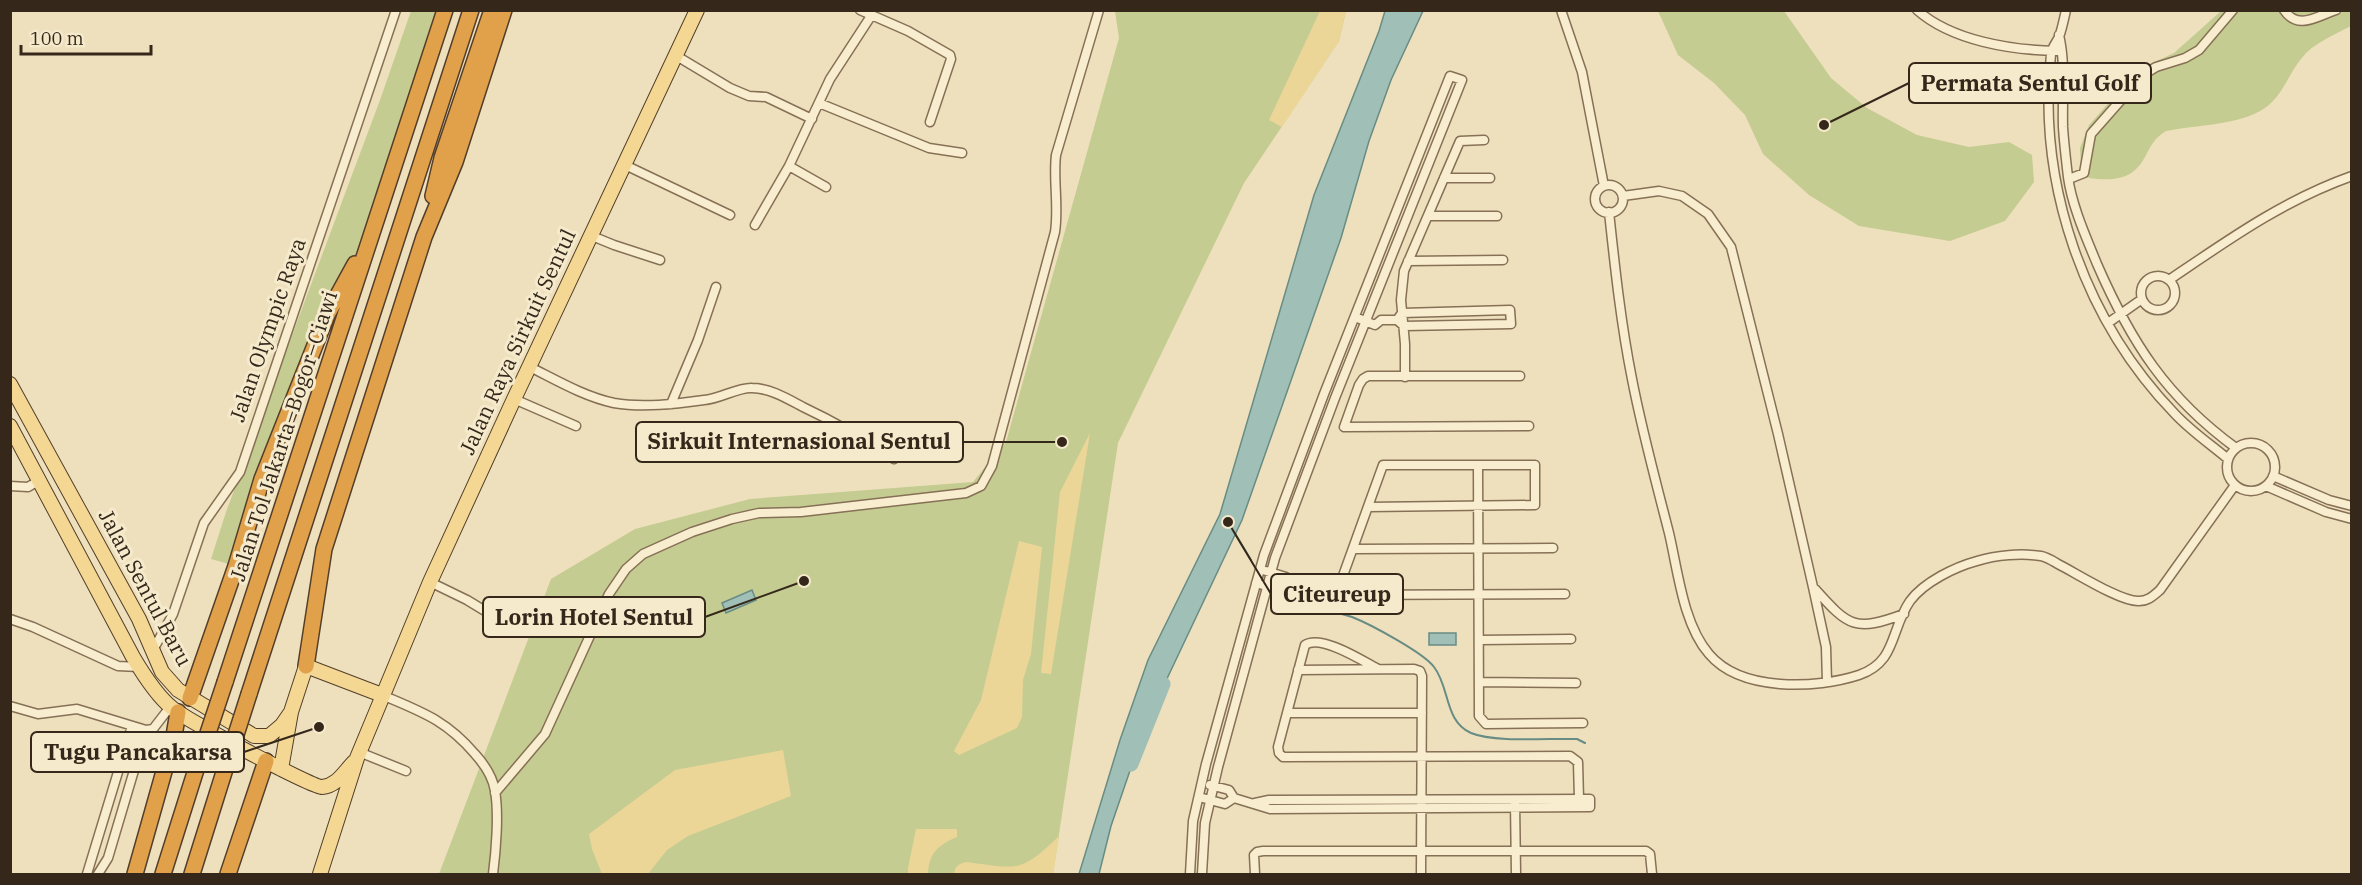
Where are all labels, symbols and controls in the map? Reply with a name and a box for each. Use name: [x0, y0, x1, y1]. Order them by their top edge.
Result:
scale bar: [21, 18, 152, 56]
text: 100 m: [30, 27, 84, 50]
callout: Permata Sentul Golf: [1909, 63, 2151, 103]
text: Permata Sentul Golf: [1921, 68, 2141, 97]
street label: Jalan Raya Sirkuit Sentul: [453, 224, 582, 459]
street label: Jalan Olympic Raya: [222, 234, 312, 425]
street label: Jalan Tol Jakarta–Bogor–Ciawi: [223, 287, 343, 584]
callout: Sirkuit Internasional Sentul: [636, 422, 963, 462]
text: Sirkuit Internasional Sentul: [647, 426, 951, 455]
street label: Jalan Sentul Baru: [93, 504, 199, 671]
callout: Citeureup: [1271, 574, 1403, 614]
text: Citeureup: [1283, 579, 1391, 608]
callout: Lorin Hotel Sentul: [483, 597, 705, 637]
text: Lorin Hotel Sentul: [495, 602, 693, 631]
callout: Tugu Pancakarsa: [31, 732, 244, 772]
text: Tugu Pancakarsa: [44, 737, 232, 766]

